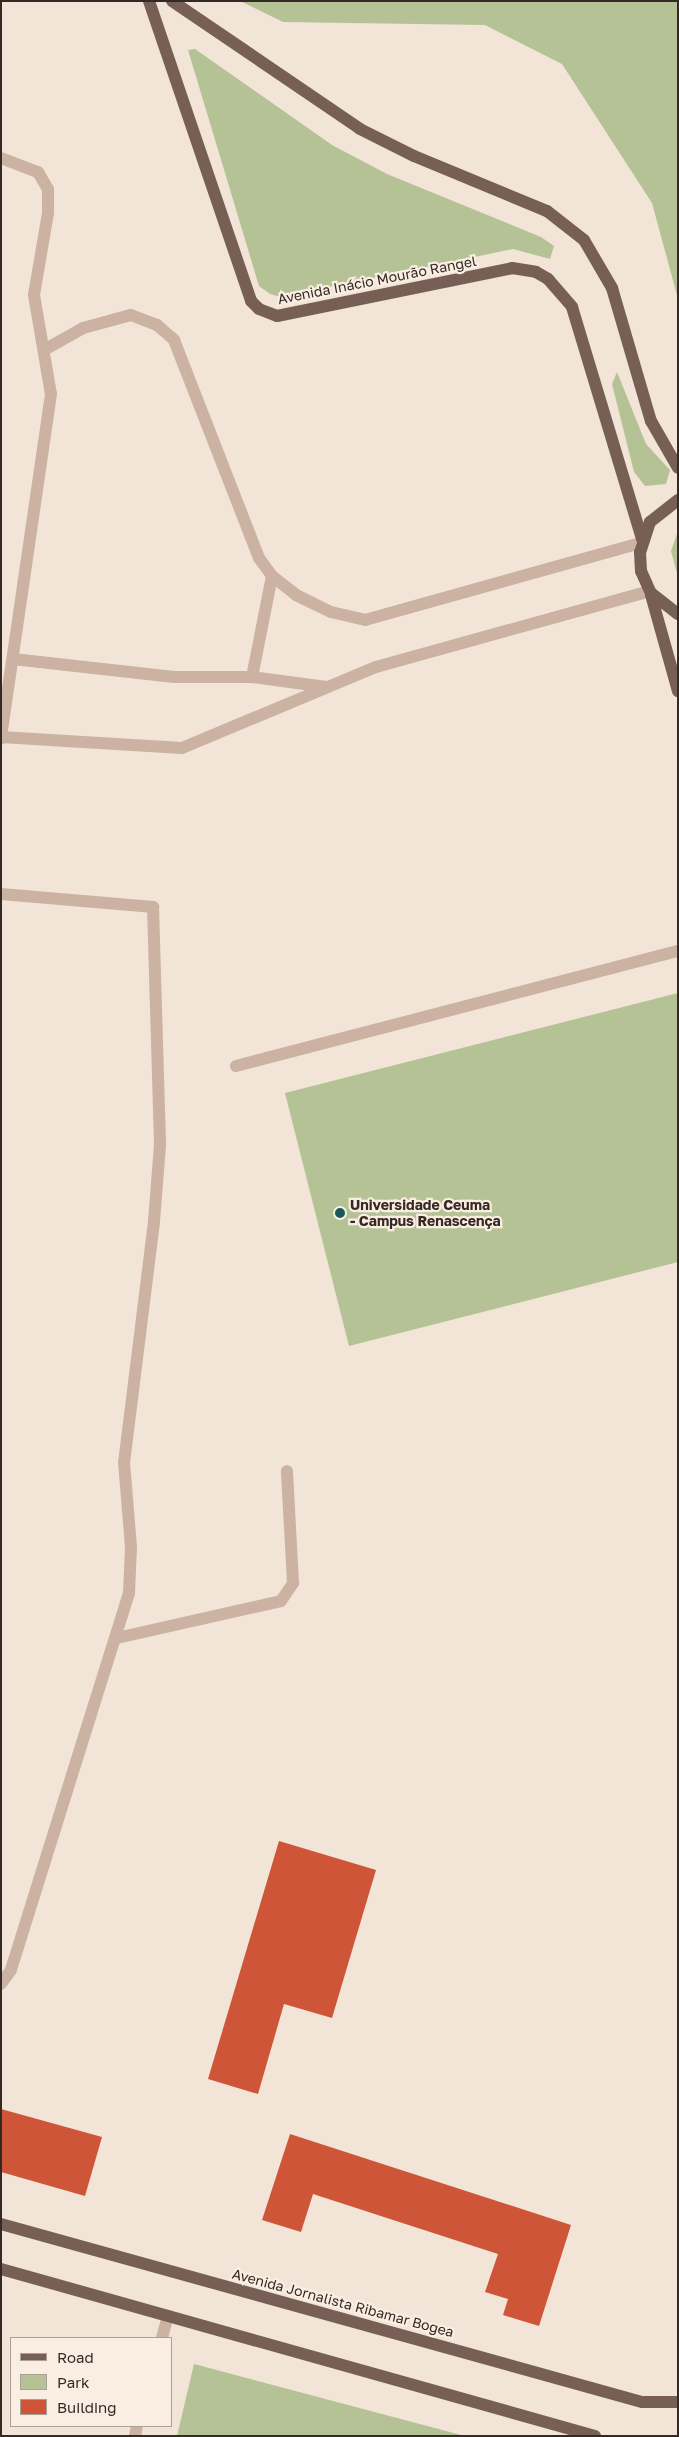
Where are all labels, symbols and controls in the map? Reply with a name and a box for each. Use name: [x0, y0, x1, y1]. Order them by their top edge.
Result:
street label: Avenida Inácio Mourão Rangel: [276, 252, 478, 308]
place label: Universidade Ceuma - Campus Renascença: [350, 1197, 501, 1230]
marker: Universidade Ceuma - Campus Renascença: [334, 1207, 346, 1219]
street label: Avenida Jornalista Ribamar Bogea: [230, 2265, 456, 2341]
legend: [10, 2337, 172, 2427]
text: Road: [57, 2348, 94, 2366]
text: Park: [57, 2373, 89, 2391]
text: Building: [57, 2398, 117, 2416]

